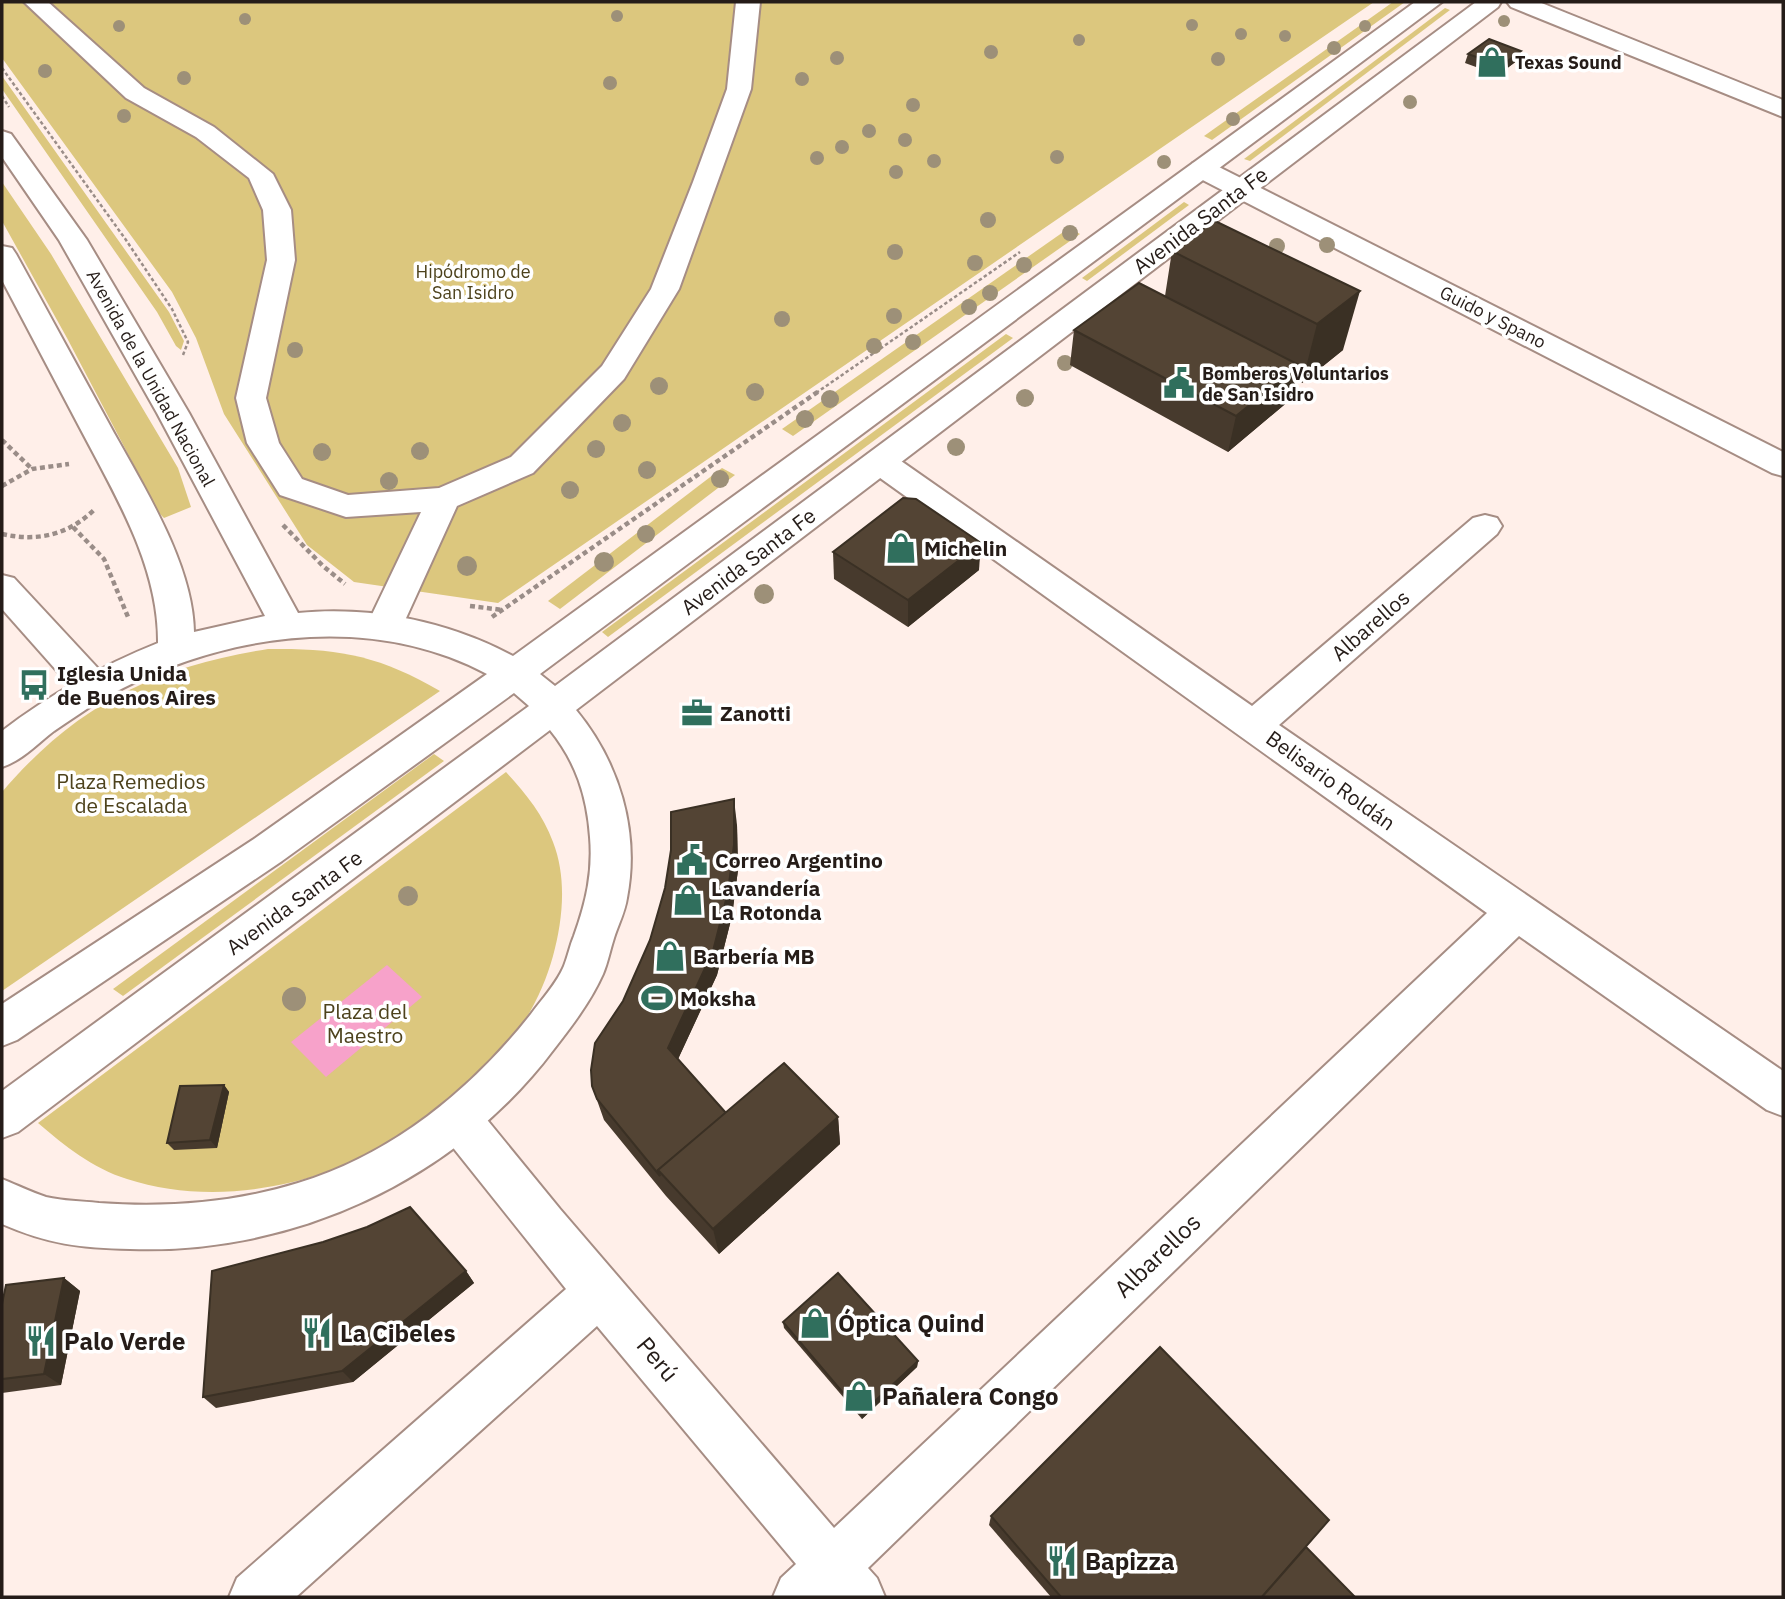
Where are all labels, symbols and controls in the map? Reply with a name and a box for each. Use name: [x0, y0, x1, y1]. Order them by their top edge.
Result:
shop icon: Texas Sound: [1475, 45, 1509, 79]
place label: Texas Sound: [1515, 51, 1622, 74]
street label: Avenida Santa Fe: [1127, 160, 1273, 280]
park label: Hipódromo de San Isidro: [415, 260, 531, 304]
street label: Avenida de la Unidad Nacional: [82, 266, 220, 491]
street label: Guido y Spano: [1436, 280, 1550, 354]
place label: Bomberos Voluntarios de San Isidro: [1202, 362, 1389, 406]
public building icon: Bomberos Voluntarios de San Isidro: [1162, 366, 1196, 400]
street label: Avenida Santa Fe: [675, 501, 821, 621]
shop icon: Michelin: [884, 531, 918, 565]
place label: Michelin: [924, 534, 1007, 562]
street label: Albarellos: [1325, 583, 1415, 667]
place label: Iglesia Unida de Buenos Aires: [57, 659, 216, 711]
bus stop icon: Iglesia Unida de Buenos Aires: [17, 668, 51, 702]
office icon: Zanotti: [680, 696, 714, 730]
place label: Zanotti: [720, 699, 791, 727]
street label: Belisario Roldán: [1261, 724, 1401, 836]
park label: Plaza Remedios de Escalada: [56, 767, 206, 819]
street label: Avenida Santa Fe: [220, 843, 368, 961]
public building icon: Correo Argentino: [675, 843, 709, 877]
place label: Correo Argentino: [715, 846, 883, 874]
place label: Lavandería La Rotonda: [711, 874, 822, 926]
shop icon: Lavandería La Rotonda: [671, 883, 705, 917]
shop icon: Barbería MB: [653, 939, 687, 973]
place label: Barbería MB: [693, 942, 815, 970]
sports icon: Moksha: [640, 981, 674, 1015]
place label: Moksha: [680, 984, 756, 1012]
park label: Plaza del Maestro: [323, 997, 408, 1049]
street label: Albarellos: [1107, 1206, 1207, 1304]
shop icon: Óptica Quind: [798, 1306, 832, 1340]
place label: Óptica Quind: [838, 1307, 985, 1339]
restaurant icon: La Cibeles: [300, 1316, 334, 1350]
place label: La Cibeles: [340, 1317, 456, 1349]
restaurant icon: Palo Verde: [24, 1324, 58, 1358]
place label: Palo Verde: [64, 1325, 185, 1357]
street label: Perú: [630, 1330, 686, 1388]
shop icon: Pañalera Congo: [842, 1379, 876, 1413]
place label: Pañalera Congo: [882, 1380, 1059, 1412]
restaurant icon: Bapizza: [1045, 1544, 1079, 1578]
place label: Bapizza: [1085, 1545, 1175, 1577]

